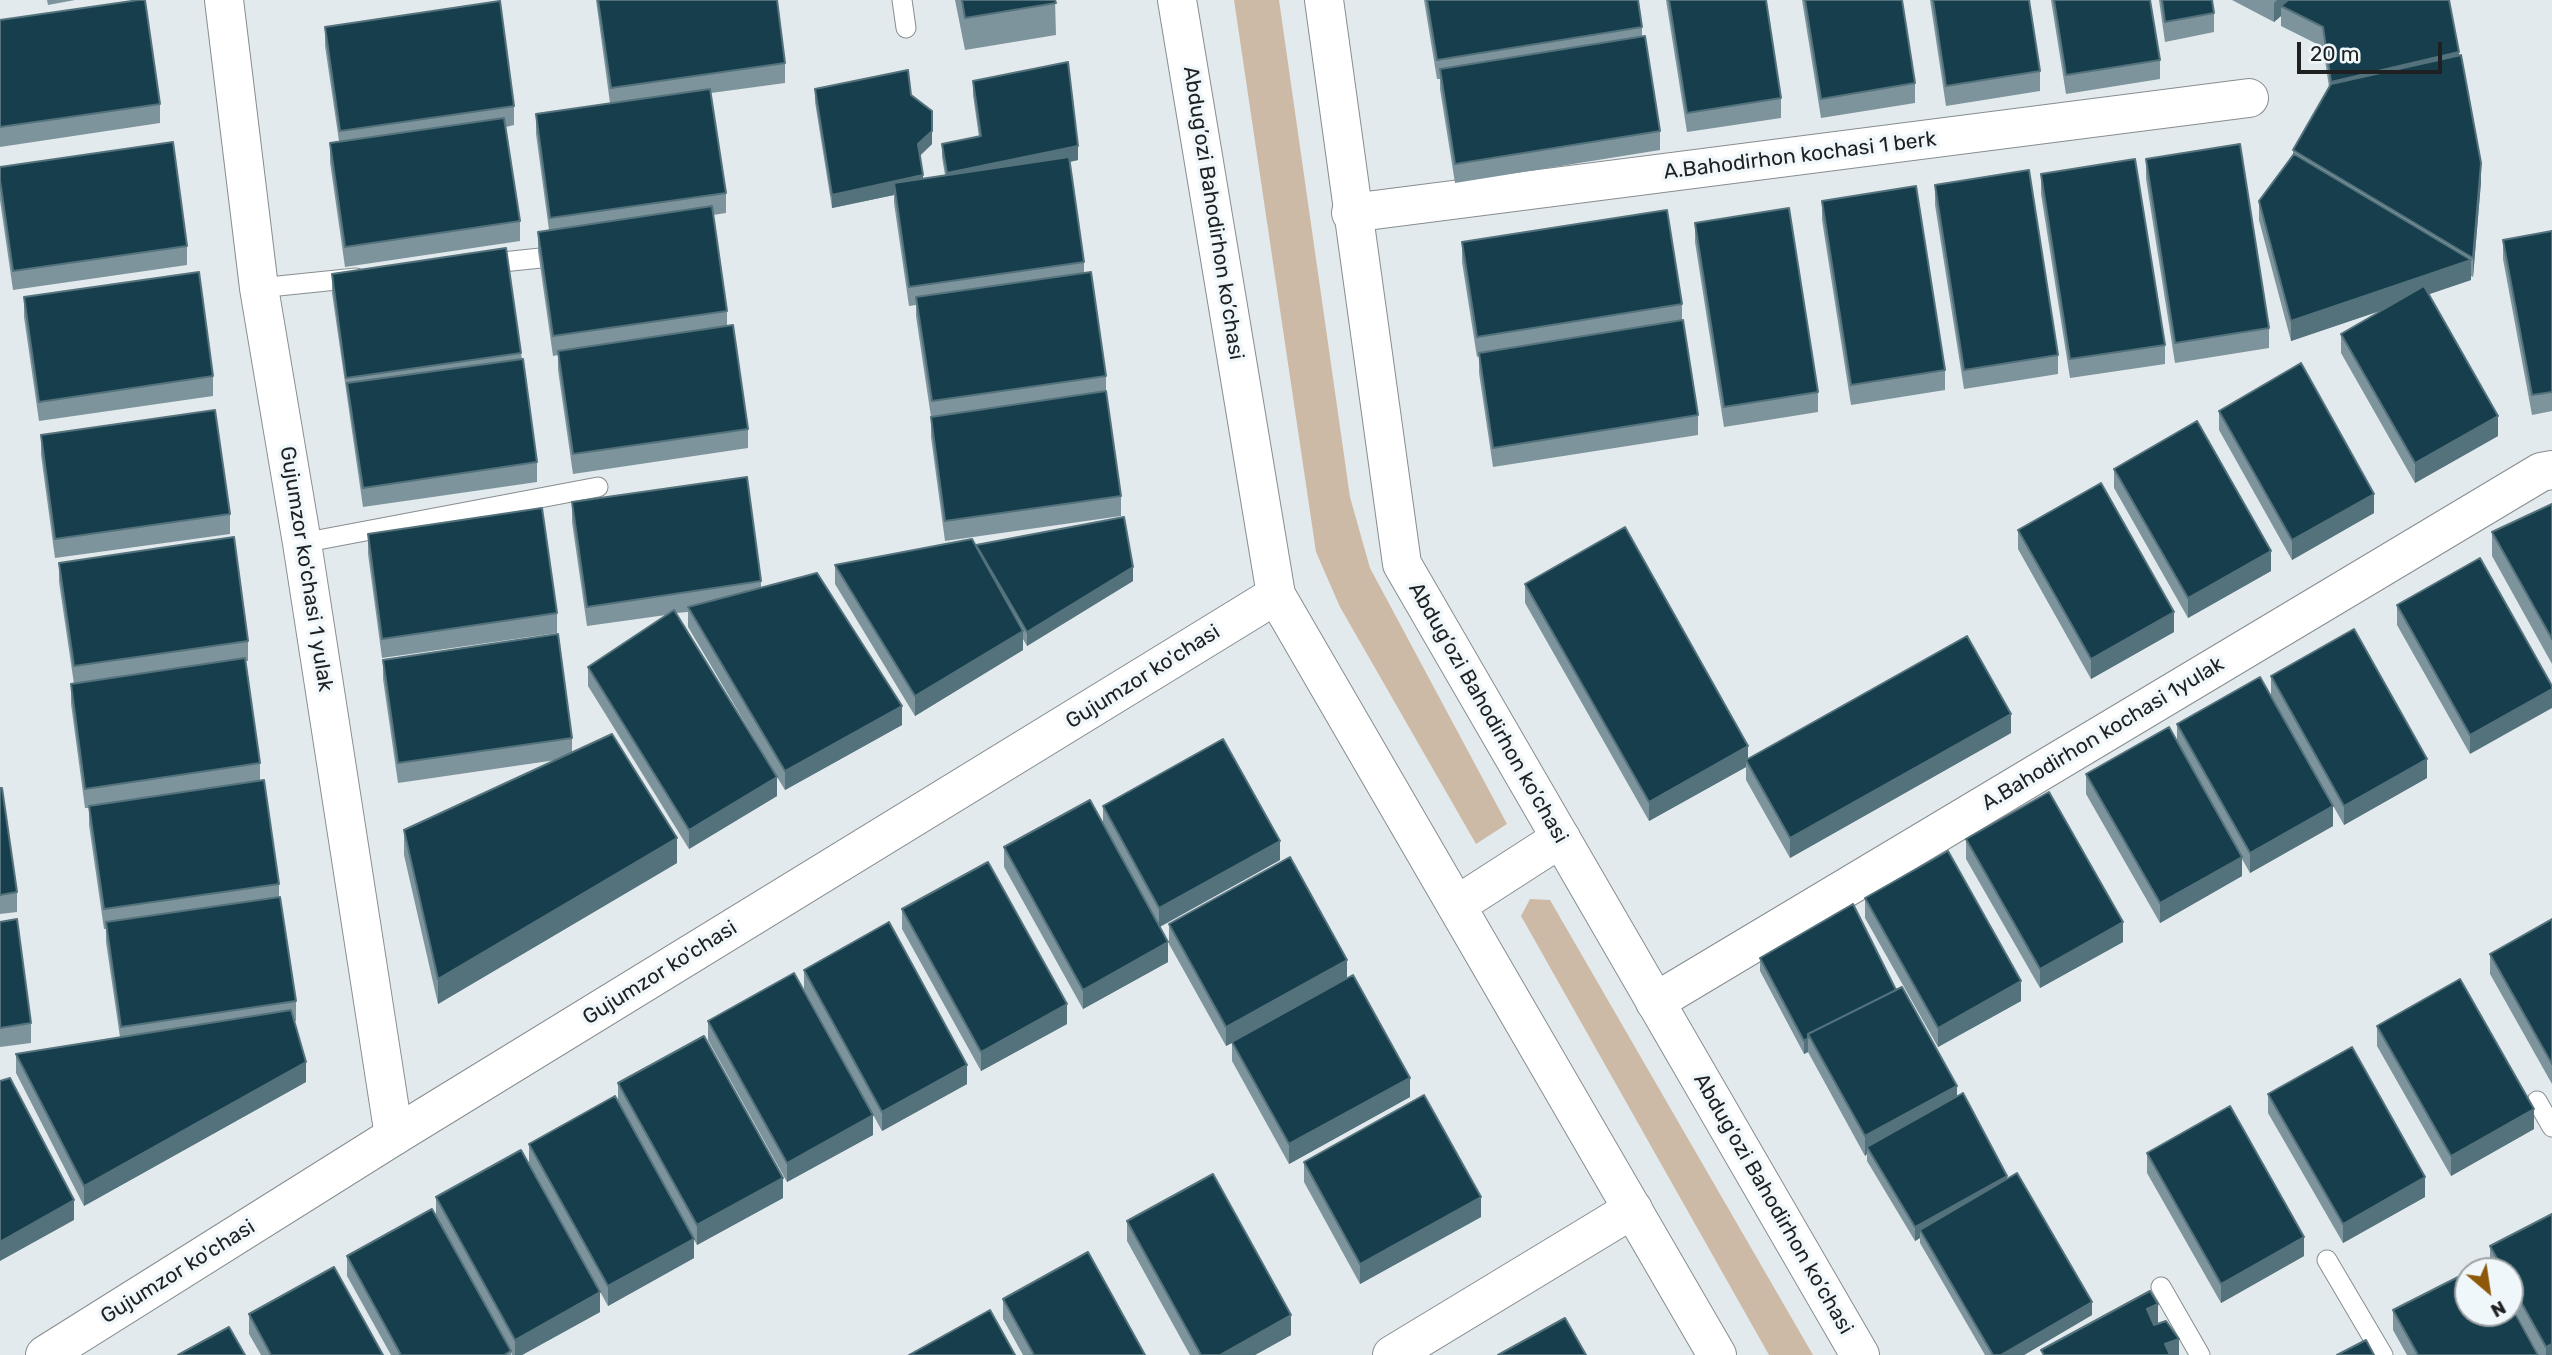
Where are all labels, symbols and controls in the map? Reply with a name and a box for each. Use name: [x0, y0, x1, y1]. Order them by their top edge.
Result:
scale bar: [2300, 28, 2445, 72]
text: 20 m: [2310, 41, 2359, 66]
street label: Abdug’ozi Bahodirhon ko’chasi: [1177, 64, 1249, 362]
street label: A.Bahodirhon kochasi 1 berk: [1662, 127, 1938, 185]
street label: Gujumzor ko'chasi 1 yulak: [274, 445, 338, 693]
street label: Abdug’ozi Bahodirhon ko’chasi: [1403, 578, 1573, 848]
street label: Gujumzor ko'chasi: [1061, 619, 1225, 735]
street label: A.Bahodirhon kochasi 1yulak: [1977, 652, 2229, 816]
street label: Gujumzor ko'chasi: [578, 915, 742, 1031]
street label: Abdug’ozi Bahodirhon ko’chasi: [1688, 1069, 1858, 1339]
street label: Gujumzor ko'chasi: [96, 1214, 260, 1330]
north arrow: [2454, 1257, 2524, 1327]
text: N: [2487, 1296, 2510, 1322]

